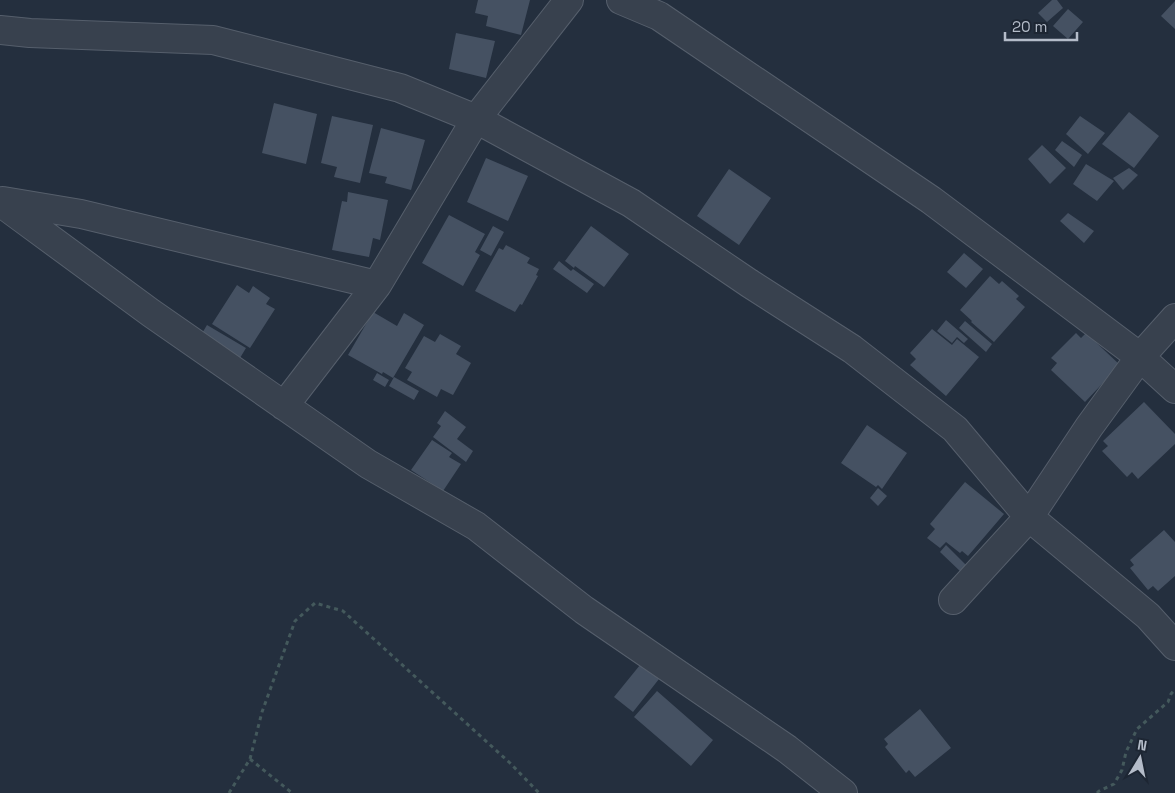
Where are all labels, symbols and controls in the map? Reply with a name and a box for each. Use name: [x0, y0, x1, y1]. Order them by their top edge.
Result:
scale bar: [1005, 10, 1078, 42]
text: 20 m: [1012, 17, 1047, 36]
north arrow: [1115, 733, 1165, 783]
text: N: [1136, 736, 1148, 755]

